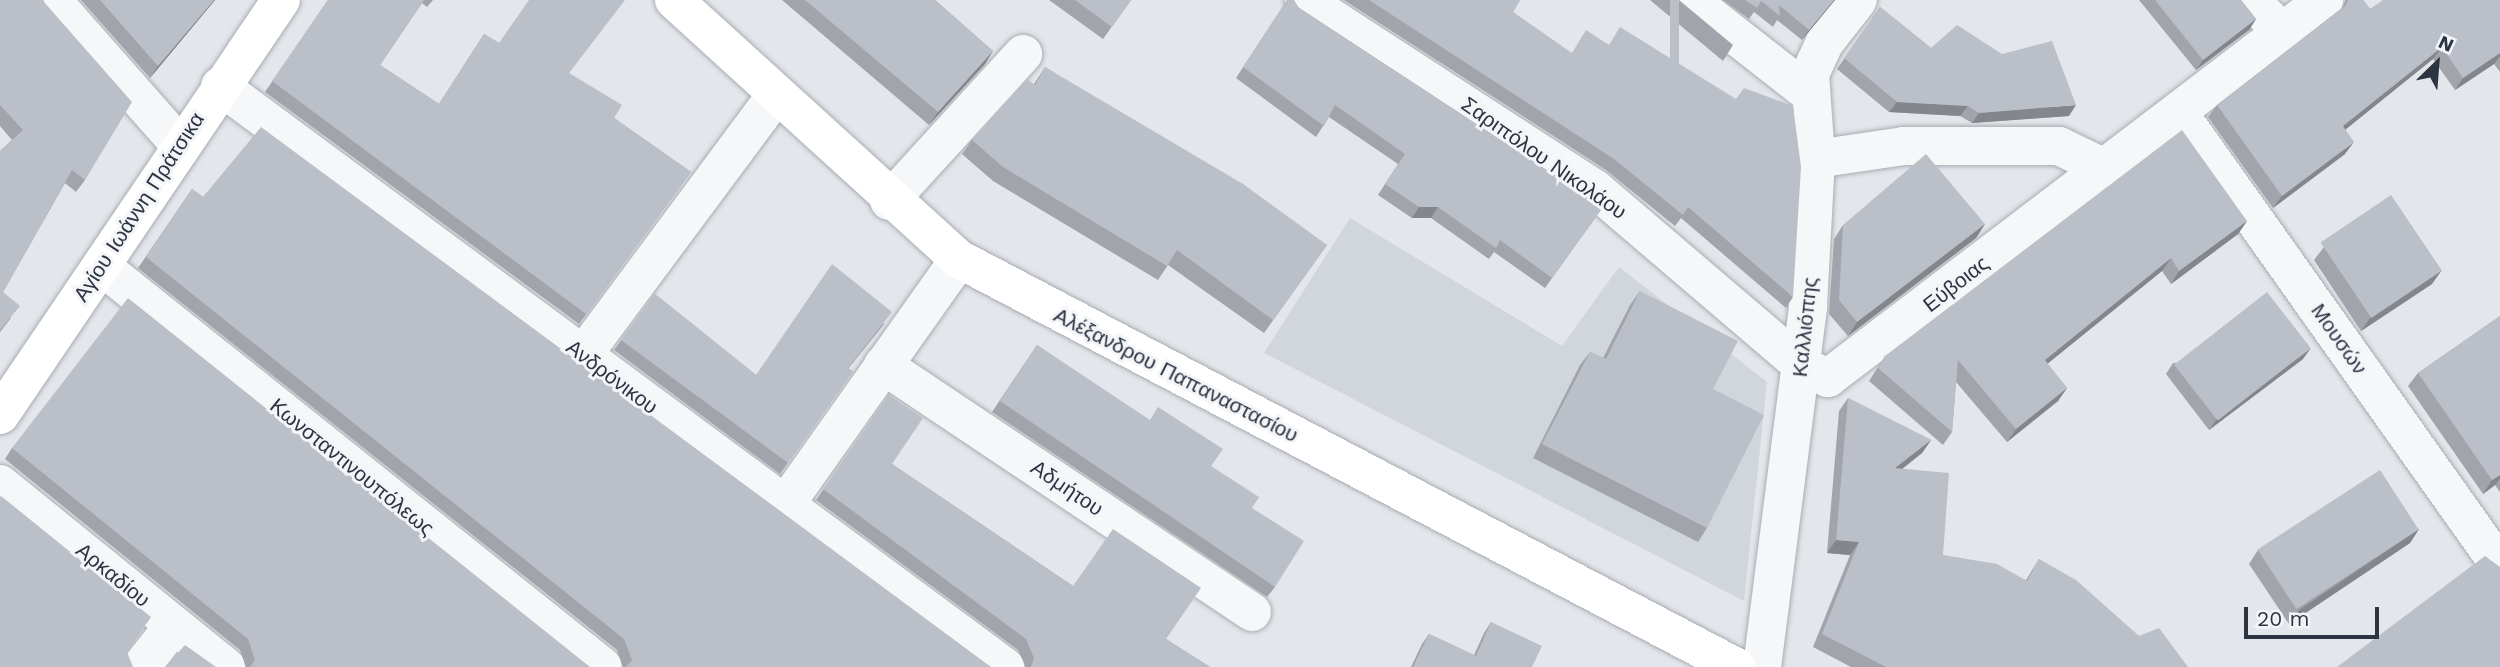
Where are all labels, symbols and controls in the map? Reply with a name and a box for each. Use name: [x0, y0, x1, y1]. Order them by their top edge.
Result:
north arrow: [2402, 28, 2472, 98]
text: N: [2435, 30, 2457, 57]
street label: Σαριπόλου Νικολάου: [1457, 92, 1631, 224]
street label: Αγίου Ιωάννη Πράτσικα: [68, 108, 210, 306]
street label: Εύβοιας: [1918, 251, 1994, 317]
street label: Καλλιόπης: [1787, 276, 1823, 378]
street label: Μουσών: [2306, 299, 2372, 379]
street label: Αλέξανδρου Παπαναστασίου: [1050, 302, 1302, 448]
street label: Ανδρόνικου: [561, 334, 663, 420]
street label: Κωνσταντινουπόλεως: [265, 393, 439, 541]
street label: Αδμήτου: [1026, 455, 1108, 521]
street label: Αρκαδίου: [71, 538, 155, 612]
scale bar: [2248, 594, 2383, 638]
text: 20 m: [2257, 606, 2309, 631]

